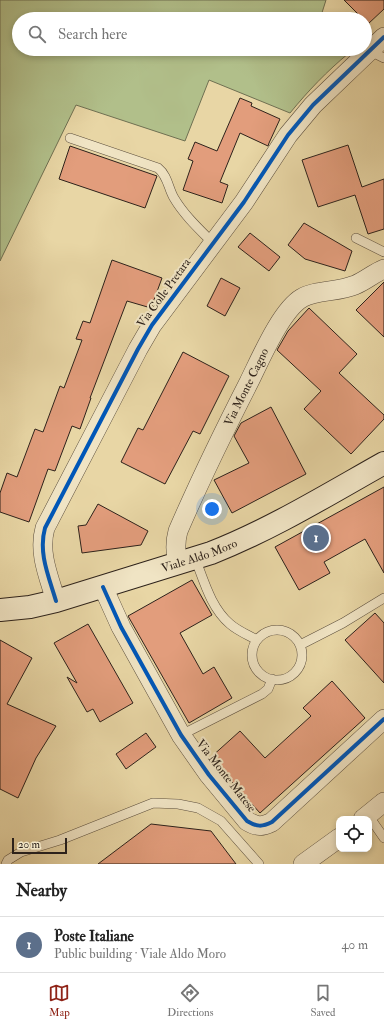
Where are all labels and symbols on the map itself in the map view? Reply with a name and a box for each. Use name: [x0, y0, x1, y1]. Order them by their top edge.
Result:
street label: Via Colle Pretara: [134, 255, 195, 331]
street label: Via Monte Cagno: [221, 345, 272, 428]
your location: [202, 499, 222, 519]
pin: 1: [303, 523, 329, 553]
street label: Viale Aldo Moro: [159, 535, 240, 575]
street label: Via Monte Matese: [193, 737, 259, 815]
scale bar: [12, 836, 67, 855]

